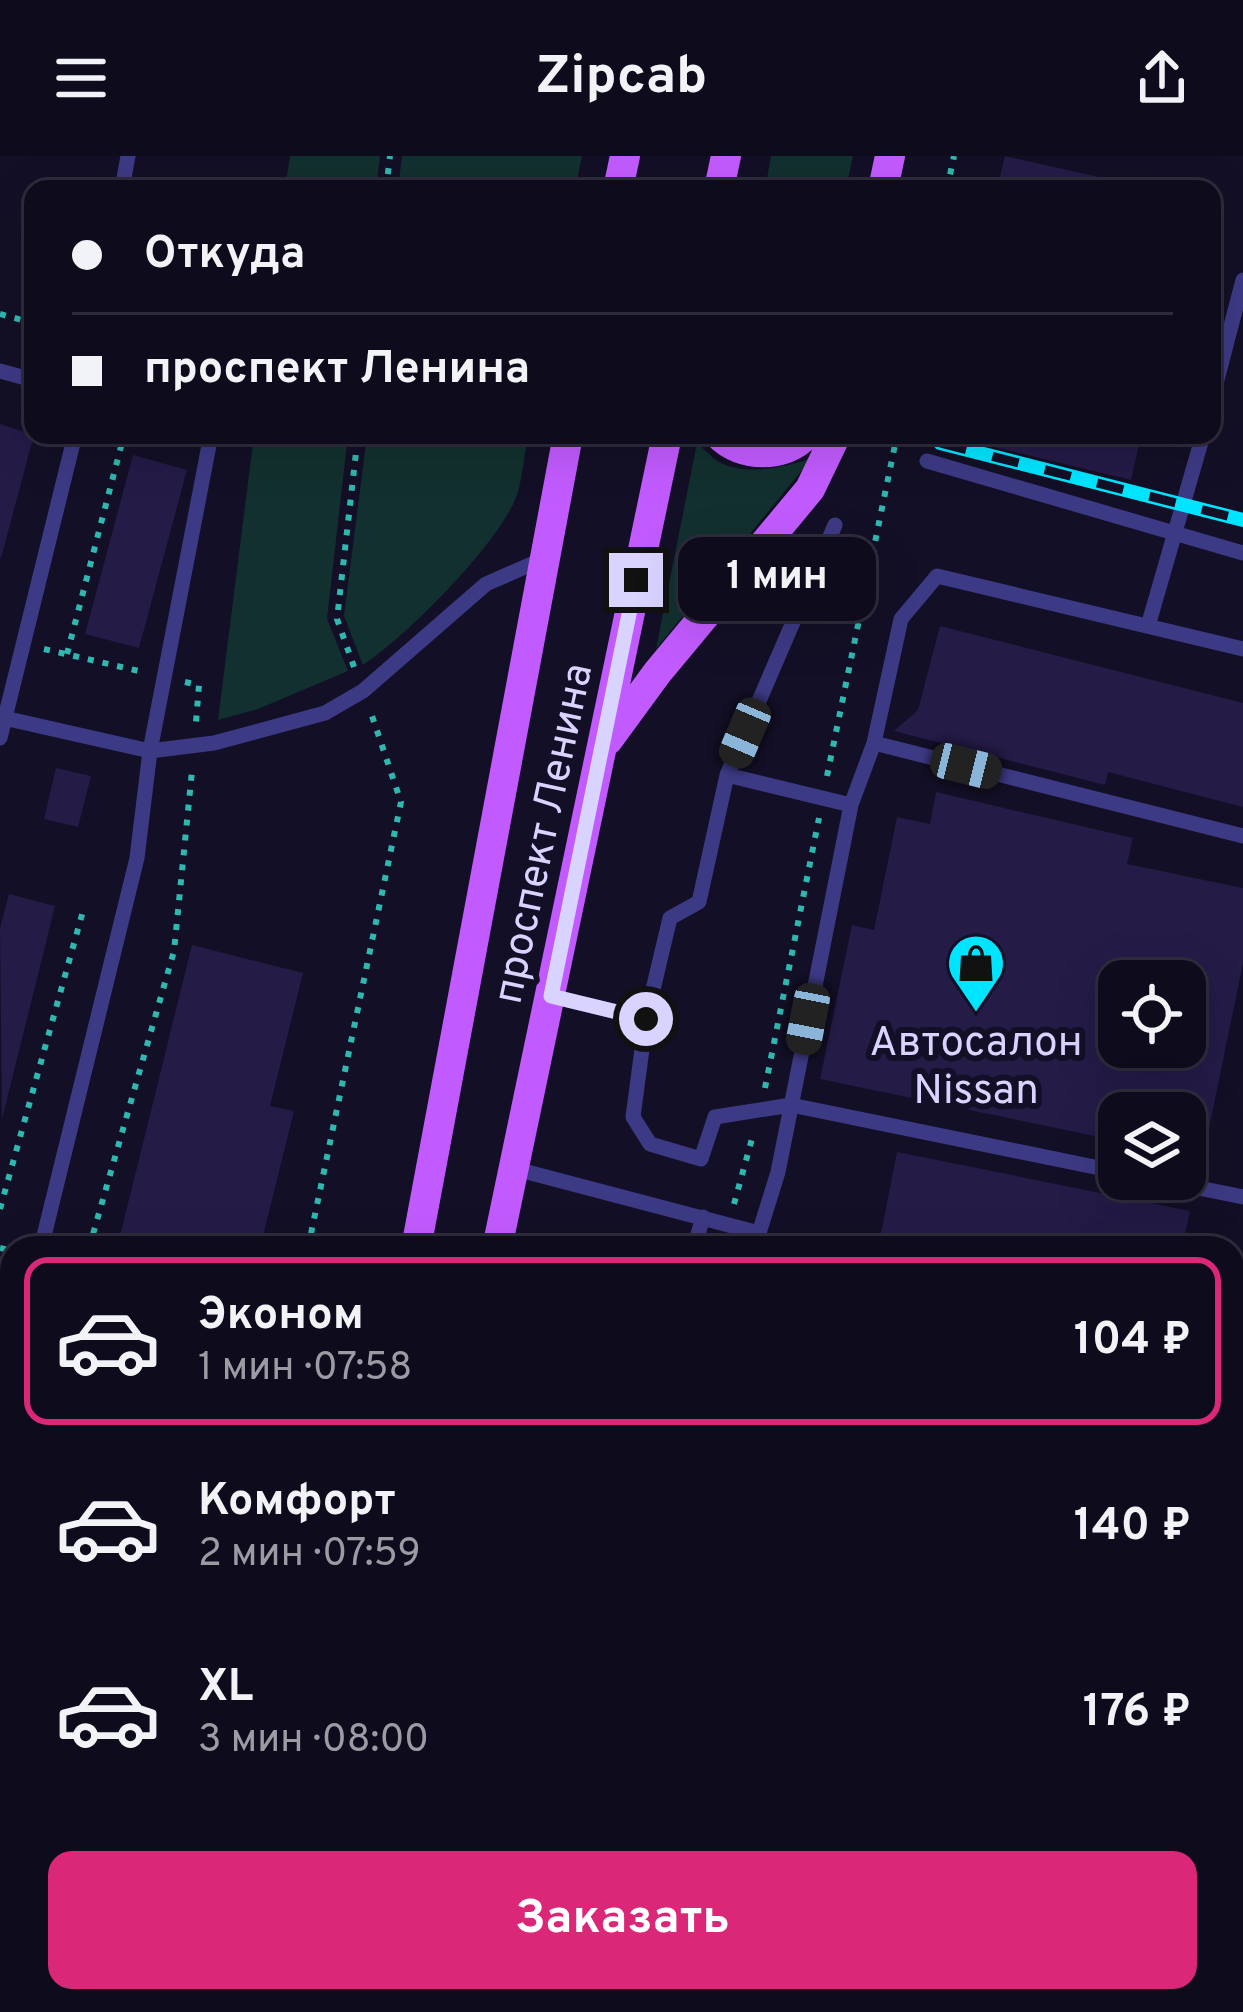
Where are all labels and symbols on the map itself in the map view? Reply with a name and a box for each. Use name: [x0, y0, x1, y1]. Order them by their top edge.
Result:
callout: 1 мин: [678, 538, 876, 622]
route end: [609, 553, 663, 607]
street label: проспект Ленина: [483, 659, 607, 1009]
car: [714, 693, 776, 773]
car: [927, 740, 1005, 792]
shop icon: Автосалон Nissan: [945, 932, 1007, 1014]
car: [783, 980, 833, 1058]
route start: [619, 992, 673, 1046]
place label: Автосалон Nissan: [869, 1018, 1083, 1119]

